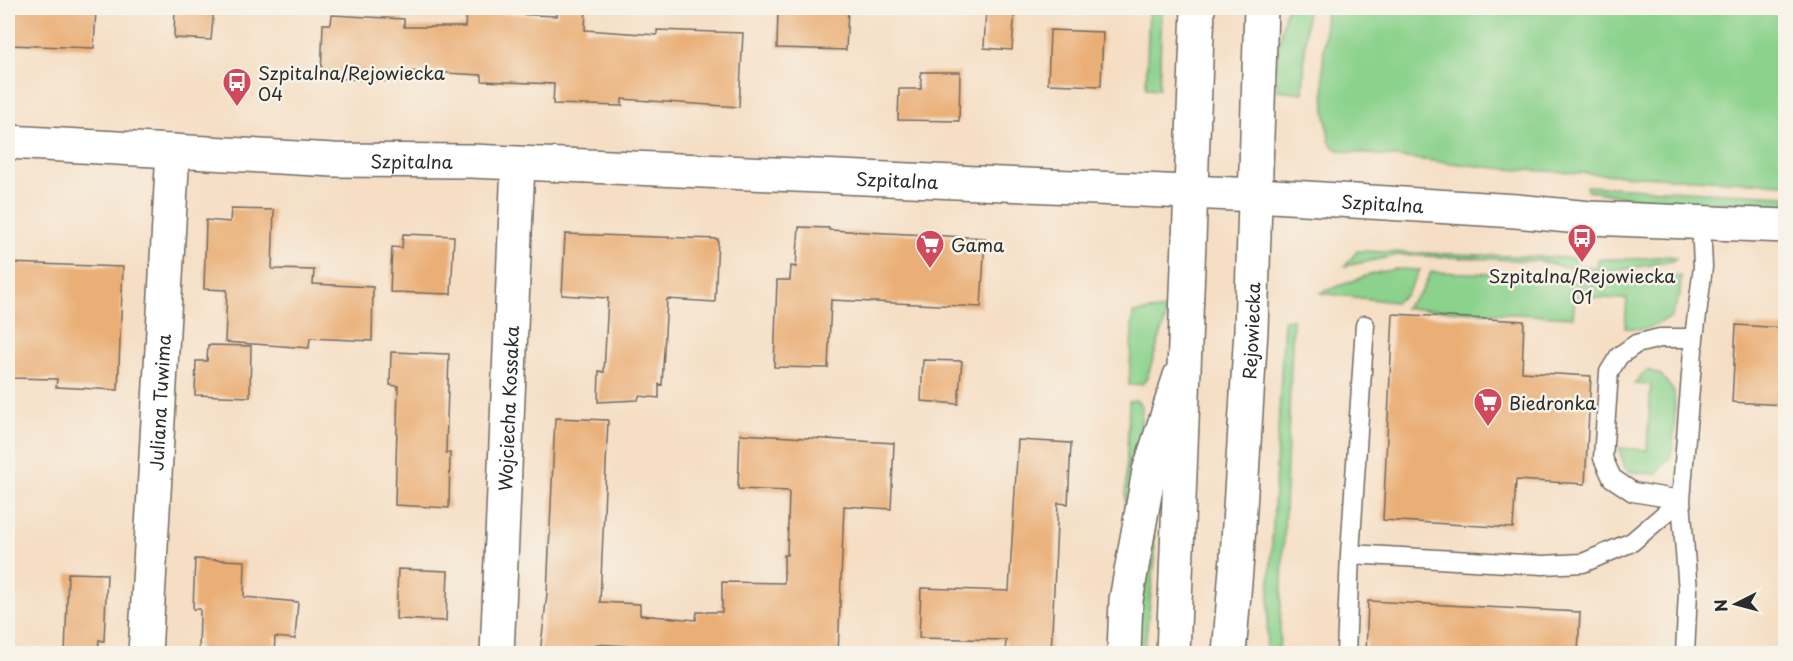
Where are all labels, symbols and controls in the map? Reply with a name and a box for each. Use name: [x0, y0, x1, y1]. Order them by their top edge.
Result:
place label: Szpitalna/Rejowiecka 04: [258, 59, 446, 107]
bus stop icon: Szpitalna/Rejowiecka 04: [221, 66, 253, 108]
street label: Szpitalna: [370, 147, 454, 174]
street label: Szpitalna: [855, 164, 940, 195]
street label: Szpitalna: [1341, 187, 1425, 219]
bus stop icon: Szpitalna/Rejowiecka 01: [1566, 222, 1598, 264]
supermarket icon: Gama: [914, 228, 946, 270]
place label: Gama: [951, 231, 1005, 258]
place label: Szpitalna/Rejowiecka 01: [1488, 262, 1676, 310]
street label: Rejowiecka: [1234, 281, 1266, 380]
street label: Wojciecha Kossaka: [491, 324, 525, 492]
street label: Juliana Tuwima: [142, 333, 176, 472]
supermarket icon: Biedronka: [1472, 386, 1504, 428]
place label: Biedronka: [1509, 389, 1597, 416]
north arrow: [1706, 574, 1766, 634]
text: N: [1707, 598, 1733, 613]

